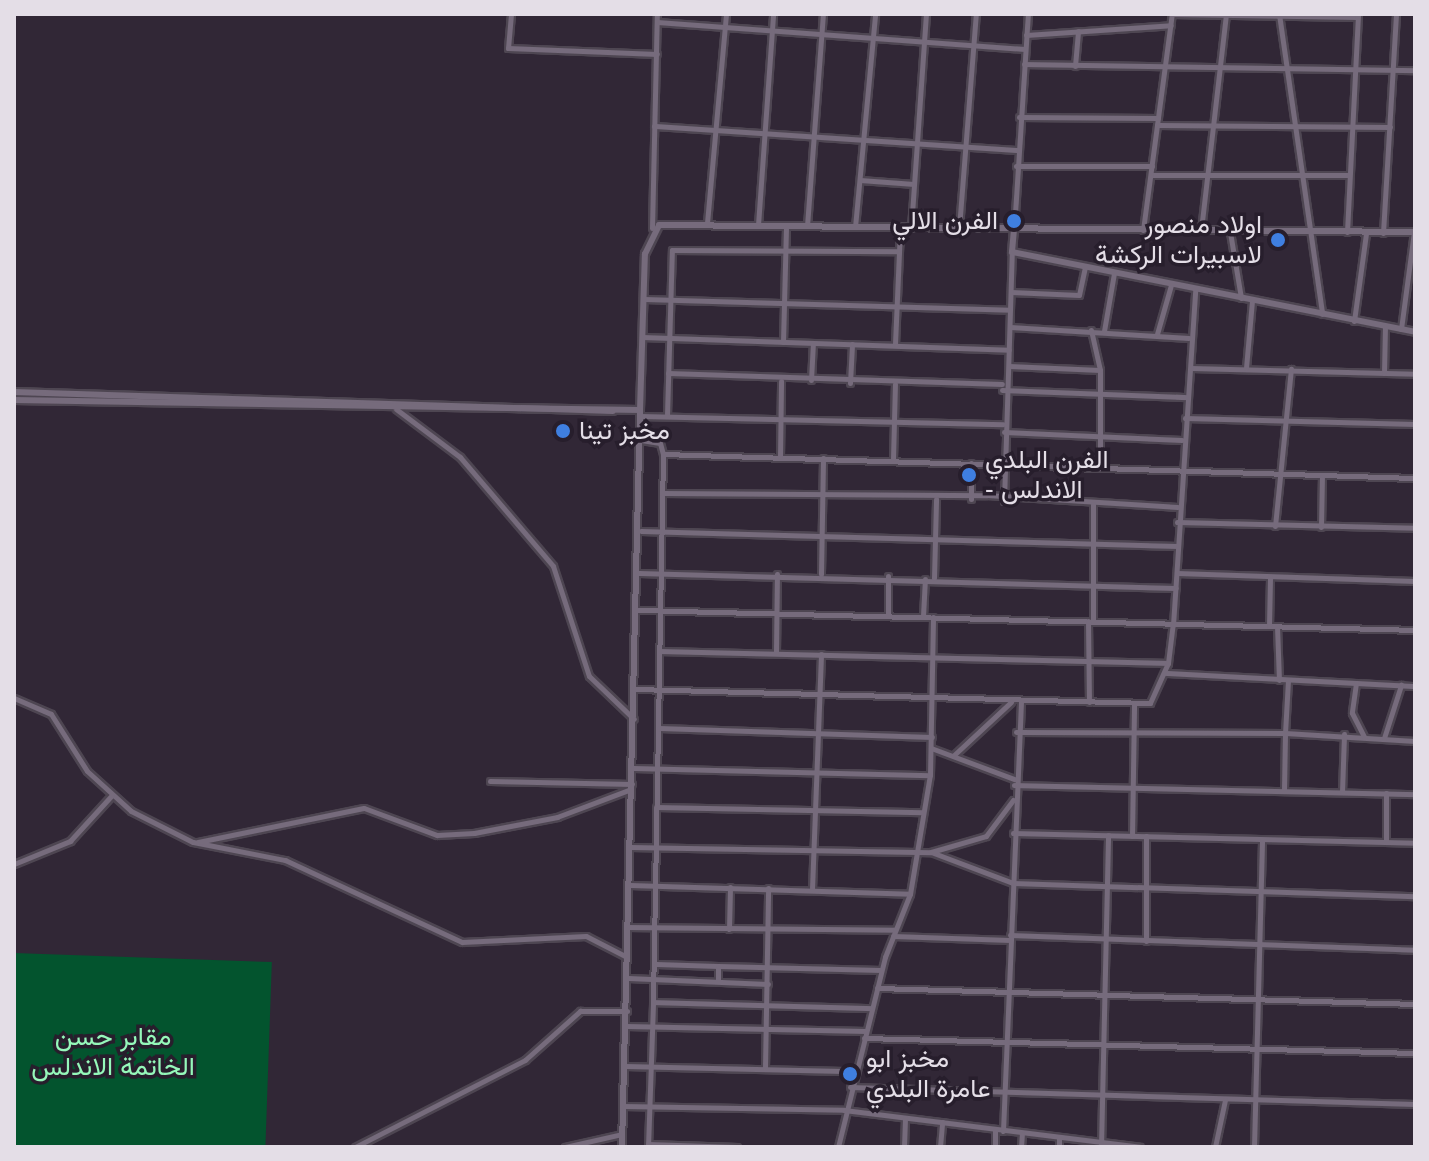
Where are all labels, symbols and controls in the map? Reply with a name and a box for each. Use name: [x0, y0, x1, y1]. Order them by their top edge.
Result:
place label: الفرن الالي: [892, 205, 998, 237]
place label: اولاد منصور لاسبيرات الركشة: [1095, 209, 1262, 270]
marker: الفرن الالي: [1005, 212, 1023, 230]
marker: اولاد منصور لاسبيرات الركشة: [1269, 231, 1287, 249]
place label: مخبز تينا: [579, 415, 670, 447]
marker: مخبز تينا: [554, 422, 572, 440]
place label: الفرن البلدي - الاندلس: [985, 444, 1109, 506]
marker: الفرن البلدي - الاندلس: [960, 466, 978, 484]
park label: مقابر حسن الخاتمة الاندلس: [31, 1021, 195, 1082]
place label: مخبز ابو عامرة البلدي: [866, 1043, 991, 1104]
marker: مخبز ابو عامرة البلدي: [841, 1065, 859, 1083]

